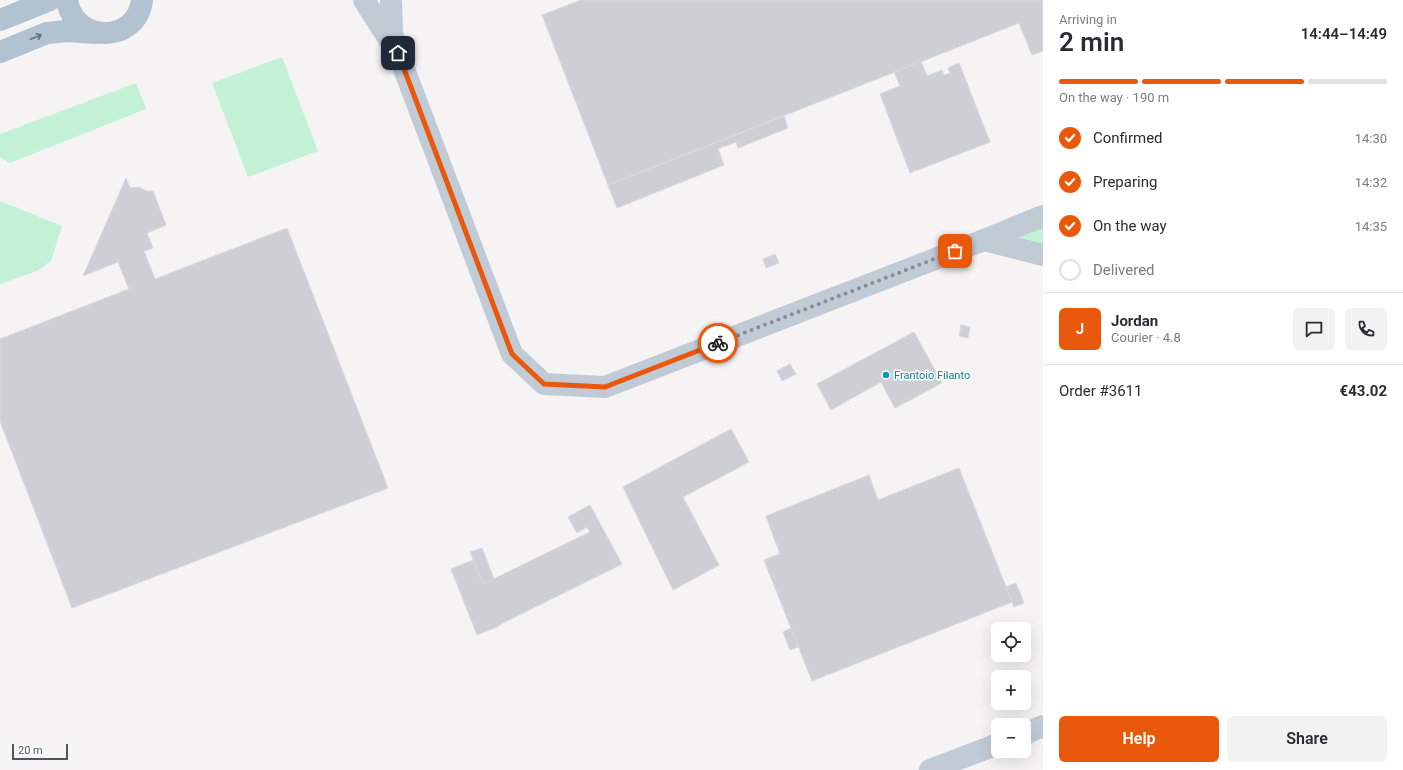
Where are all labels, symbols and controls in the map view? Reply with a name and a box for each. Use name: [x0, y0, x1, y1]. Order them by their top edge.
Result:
text: Arriving in: [1059, 12, 1117, 27]
text: 14:44–14:49: [1301, 25, 1387, 43]
text: 2 min: [1059, 27, 1124, 57]
one-way arrow: [30, 33, 42, 41]
pin: [381, 36, 415, 70]
icon: home: [387, 42, 409, 64]
text: On the way · 190 m: [1059, 90, 1169, 105]
icon: check: [1059, 127, 1081, 149]
text: Confirmed: [1093, 129, 1163, 147]
text: 14:30: [1355, 131, 1387, 146]
icon: check: [1059, 171, 1081, 193]
text: Preparing: [1093, 173, 1157, 191]
text: 14:32: [1355, 175, 1387, 190]
icon: check: [1059, 215, 1081, 237]
text: On the way: [1093, 217, 1167, 235]
text: 14:35: [1355, 219, 1387, 234]
pin: [938, 234, 972, 268]
icon: bag: [944, 240, 966, 262]
text: Delivered: [1093, 261, 1155, 279]
button: chat: [1293, 308, 1335, 350]
button: phone: [1345, 308, 1387, 350]
text: Jordan: [1111, 312, 1158, 330]
text: J: [1076, 320, 1084, 338]
courier: [698, 323, 738, 363]
text: Courier · 4.8: [1111, 330, 1181, 345]
icon: bike: [707, 332, 729, 354]
place label: Frantoio Filanto: [894, 369, 970, 382]
marker: Frantoio Filanto: [881, 370, 891, 380]
text: Order #3611: [1059, 382, 1142, 400]
text: €43.02: [1340, 382, 1387, 400]
map controls: [991, 622, 1031, 758]
button: locate: [991, 622, 1031, 662]
button: +: [991, 670, 1031, 710]
button: Help: [1059, 716, 1219, 762]
button: Share: [1227, 716, 1387, 762]
button: −: [991, 718, 1031, 758]
scale bar: [12, 742, 68, 761]
text: 20 m: [18, 744, 43, 757]

